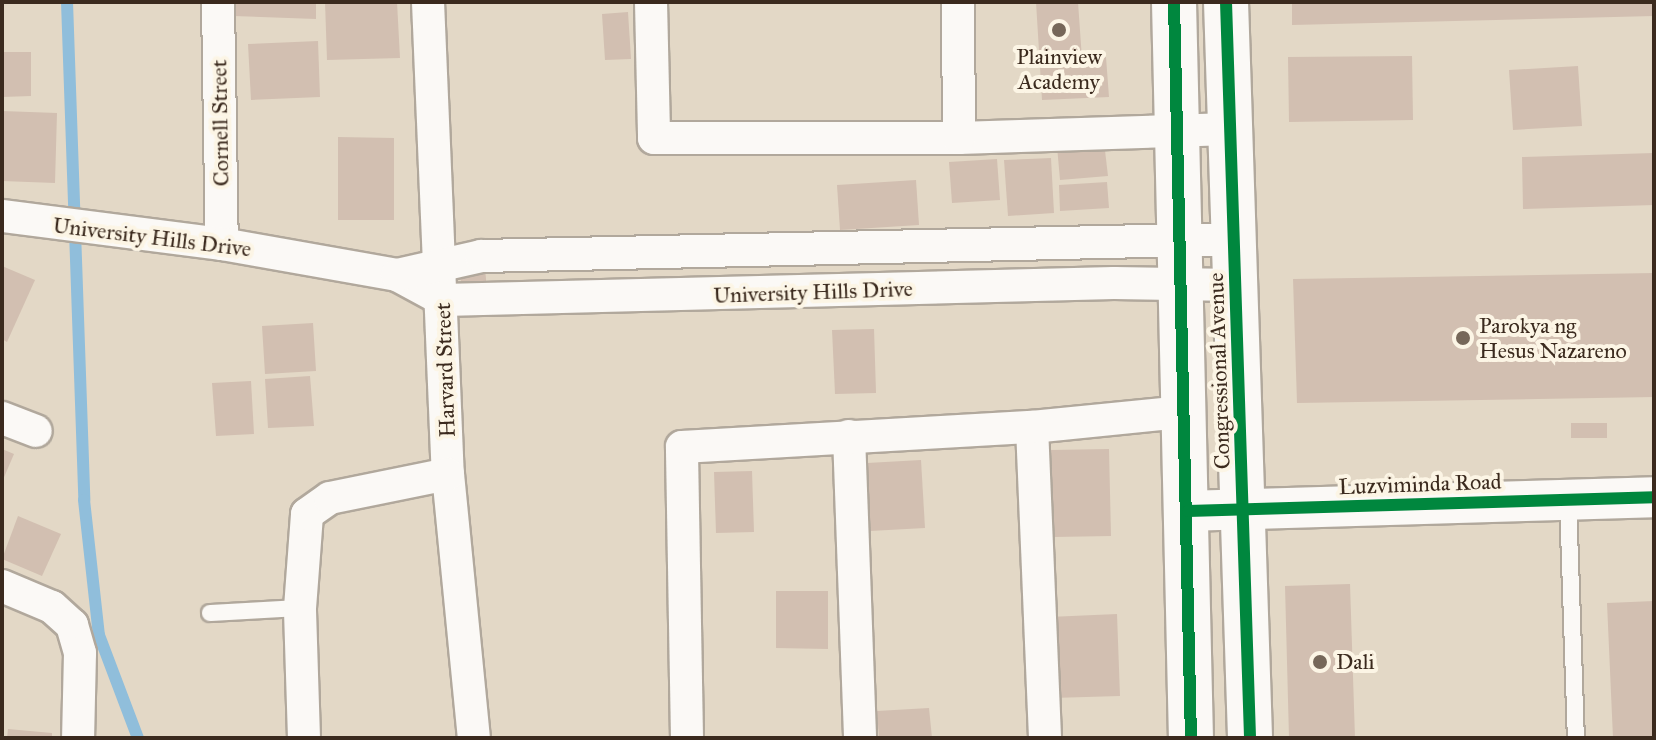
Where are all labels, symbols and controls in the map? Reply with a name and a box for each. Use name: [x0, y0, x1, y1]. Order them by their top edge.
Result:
marker: Plainview Academy: [1050, 21, 1068, 39]
place label: Plainview Academy: [1016, 43, 1102, 94]
street label: Cornell Street: [206, 59, 234, 187]
street label: University Hills Drive: [51, 212, 253, 262]
street label: Congressional Avenue: [1202, 272, 1236, 470]
street label: University Hills Drive: [713, 275, 913, 309]
street label: Harvard Street: [429, 302, 461, 438]
place label: Parokya ng Hesus Nazareno: [1479, 312, 1627, 364]
marker: Parokya ng Hesus Nazareno: [1454, 329, 1472, 347]
street label: Luzviminda Road: [1338, 468, 1502, 500]
place label: Dali: [1336, 649, 1375, 675]
marker: Dali: [1311, 653, 1329, 671]

